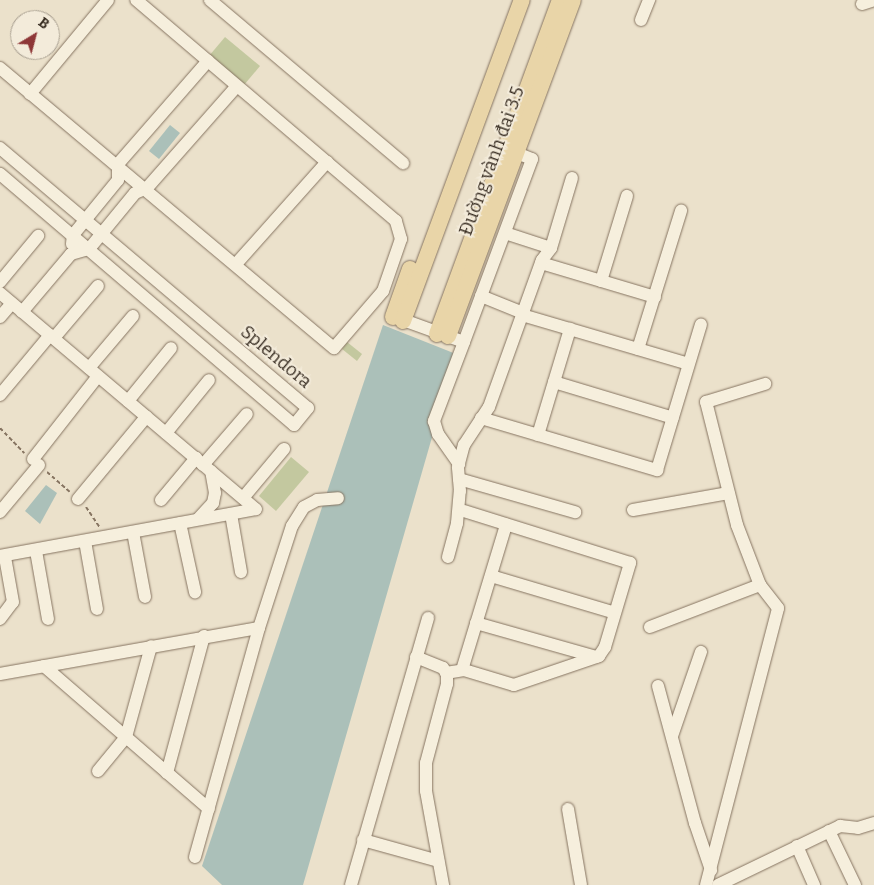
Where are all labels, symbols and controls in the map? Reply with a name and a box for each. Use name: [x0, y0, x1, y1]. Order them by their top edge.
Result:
north arrow: [10, 10, 60, 60]
text: B: [35, 14, 52, 33]
street label: Đường vành đai 3.5: [455, 84, 529, 238]
street label: Splendora: [236, 321, 316, 393]

